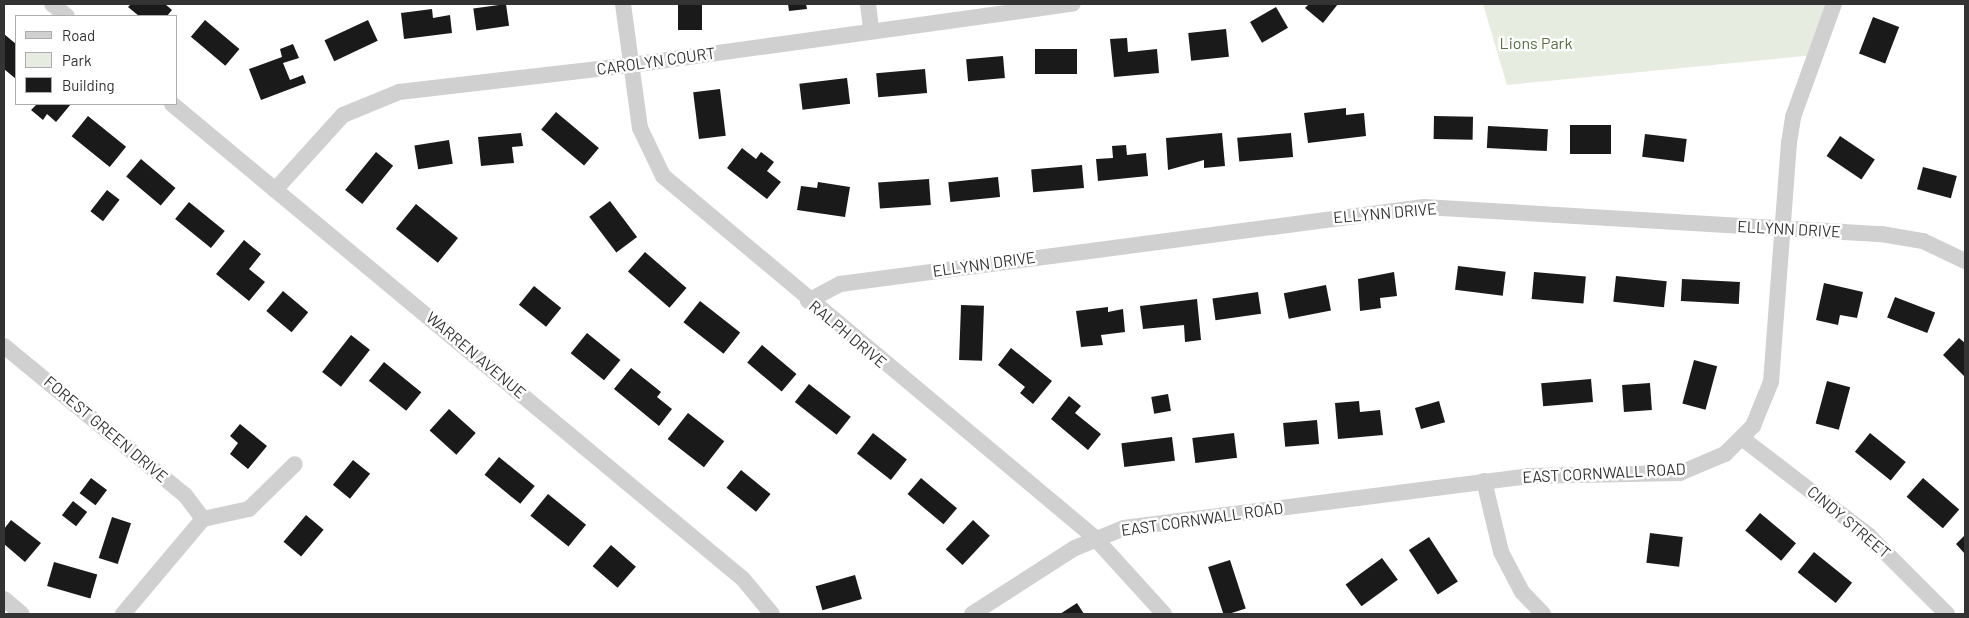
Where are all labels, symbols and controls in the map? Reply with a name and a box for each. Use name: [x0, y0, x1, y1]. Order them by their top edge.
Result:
legend: [15, 15, 178, 105]
text: Road: [62, 26, 95, 44]
park label: Lions Park: [1500, 33, 1572, 53]
street label: CAROLYN COURT: [595, 43, 717, 79]
text: Park: [62, 51, 91, 69]
text: Building: [62, 76, 115, 94]
street label: ELLYNN DRIVE: [1333, 199, 1437, 227]
street label: ELLYNN DRIVE: [1737, 217, 1841, 241]
street label: ELLYNN DRIVE: [931, 247, 1037, 281]
street label: RALPH DRIVE: [805, 296, 891, 372]
street label: WARREN AVENUE: [422, 308, 530, 402]
street label: FOREST GREEN DRIVE: [40, 372, 172, 486]
street label: EAST CORNWALL ROAD: [1522, 459, 1686, 487]
street label: CINDY STREET: [1803, 482, 1895, 562]
street label: EAST CORNWALL ROAD: [1120, 498, 1284, 540]

